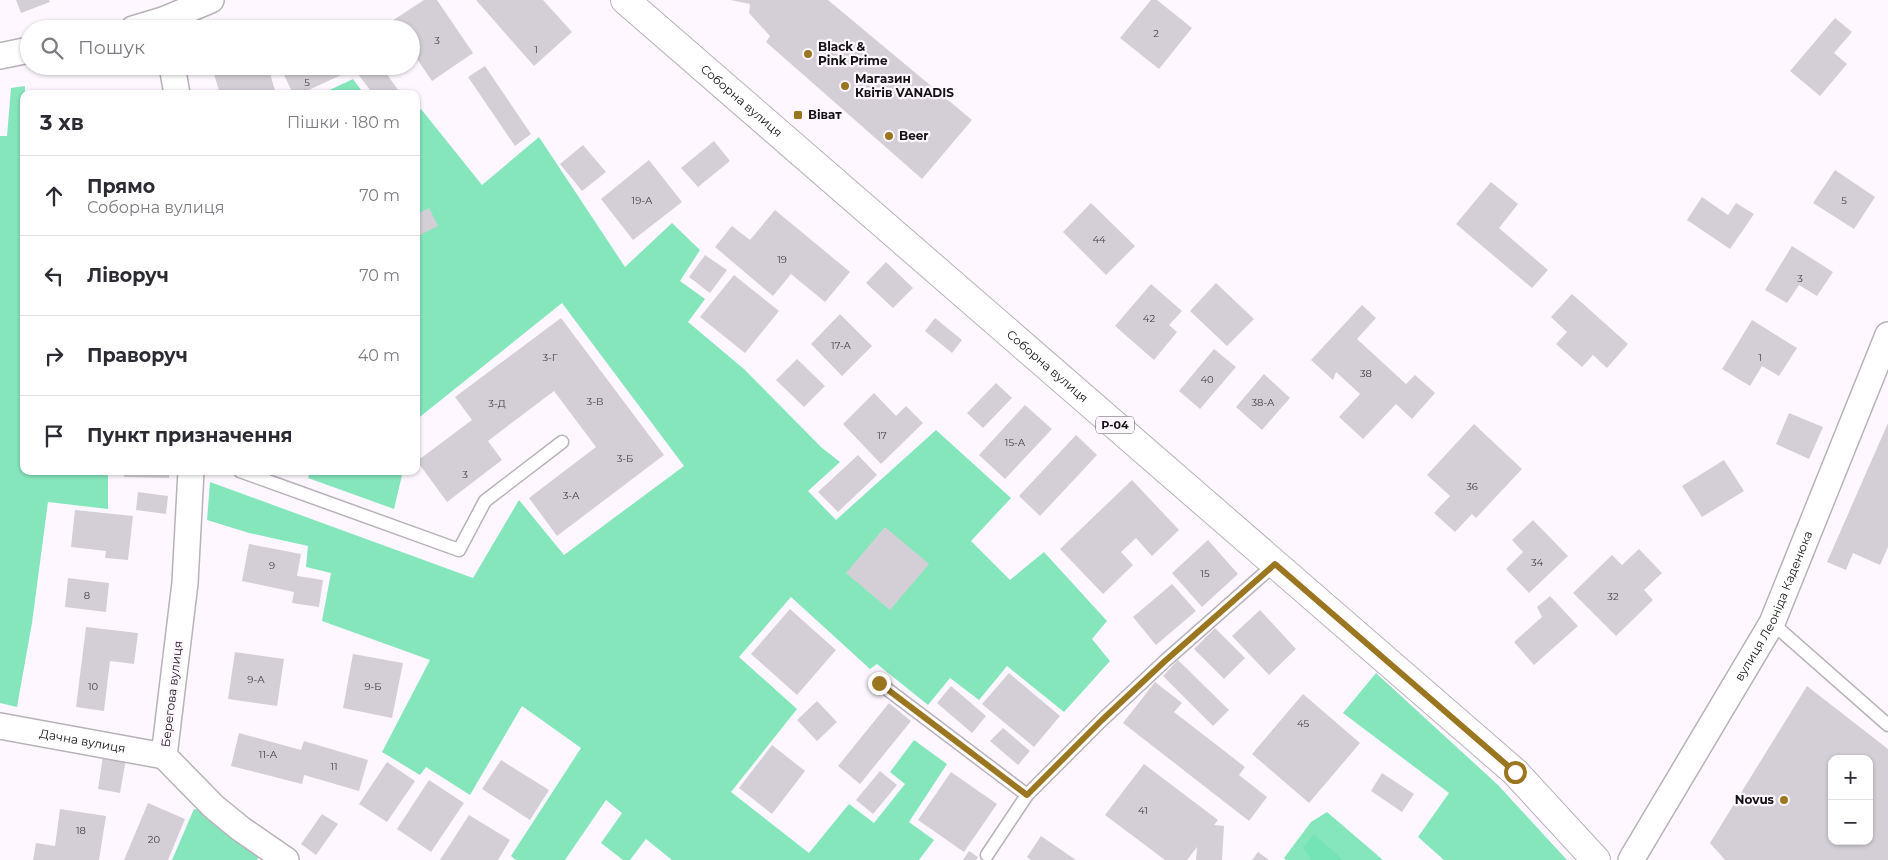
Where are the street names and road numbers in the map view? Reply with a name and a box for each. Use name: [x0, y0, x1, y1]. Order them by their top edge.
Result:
street label: Соборна вулиця: [698, 61, 786, 140]
street label: Соборна вулиця: [1004, 326, 1091, 405]
road number: Р-04: [1096, 416, 1134, 434]
street label: вулиця Леоніда Каденюка: [1731, 528, 1815, 683]
street label: Берегова вулиця: [158, 640, 185, 748]
street label: Дачна вулиця: [39, 725, 127, 756]

